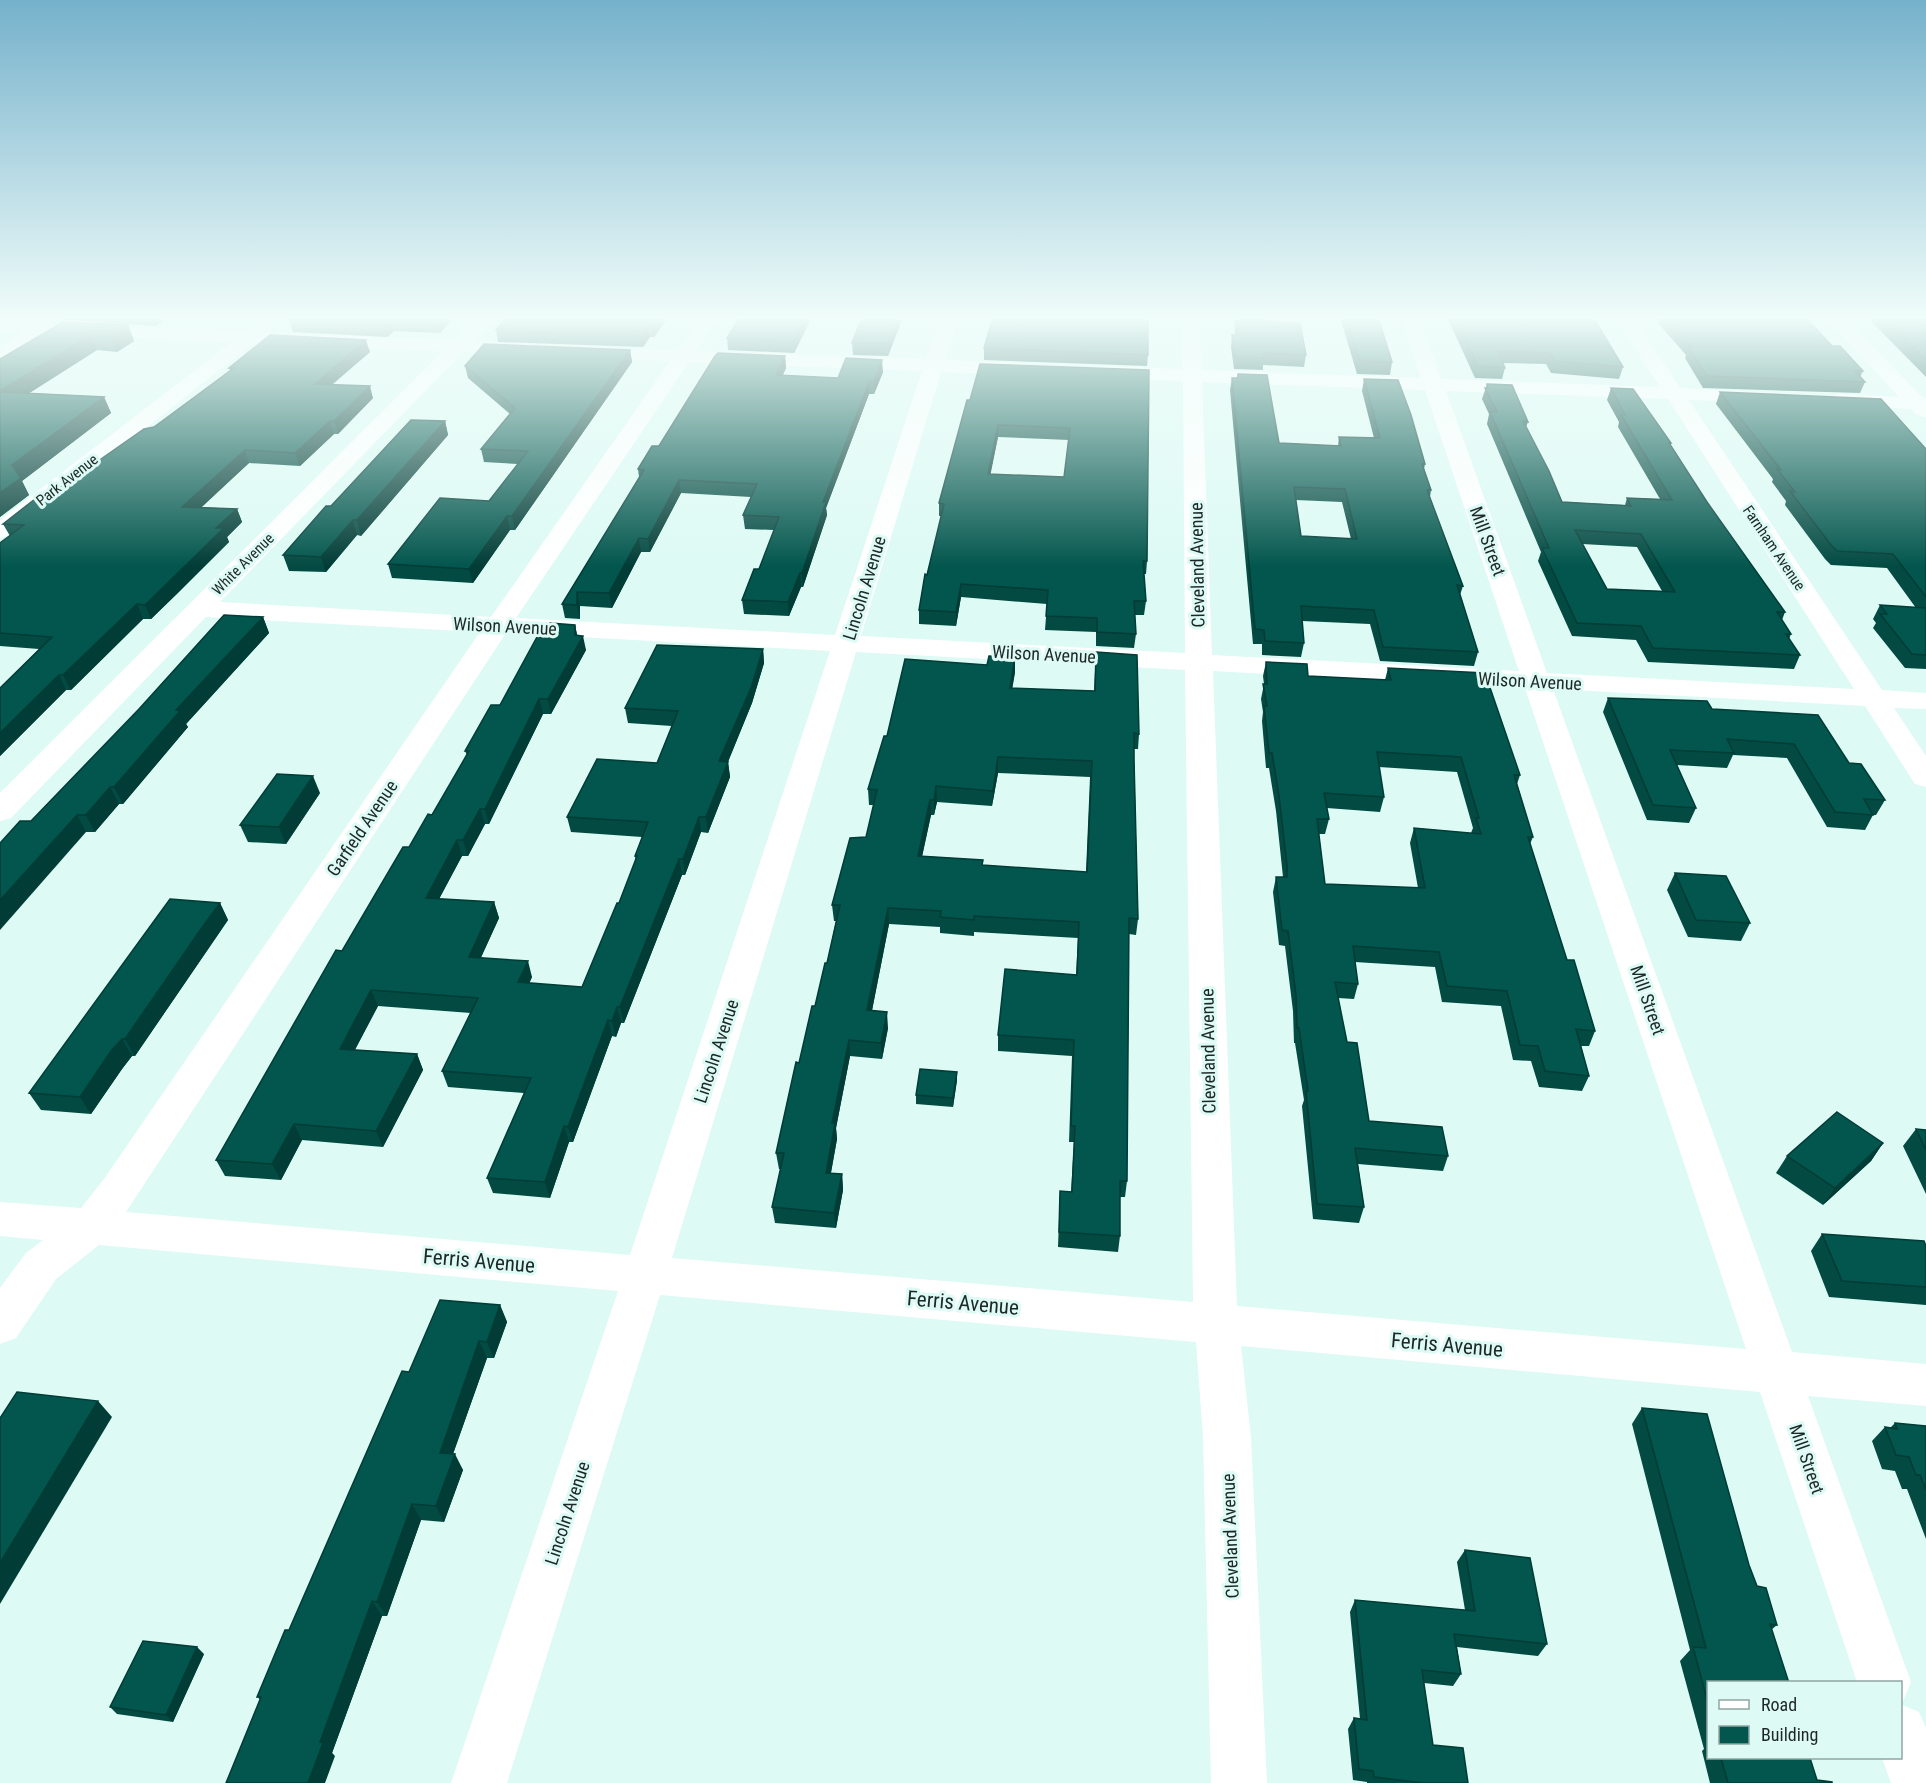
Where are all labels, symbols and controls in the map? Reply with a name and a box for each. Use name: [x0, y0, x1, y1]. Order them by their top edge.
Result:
street label: Park Avenue: [33, 450, 101, 510]
street label: Cleveland Avenue: [1185, 502, 1209, 628]
street label: Farnham Avenue: [1739, 502, 1809, 594]
street label: Mill Street: [1466, 503, 1510, 579]
street label: White Avenue: [208, 529, 278, 599]
street label: Lincoln Avenue: [838, 533, 890, 643]
street label: Wilson Avenue: [453, 613, 557, 639]
street label: Wilson Avenue: [992, 641, 1096, 667]
street label: Wilson Avenue: [1478, 668, 1582, 694]
street label: Garfield Avenue: [322, 776, 402, 880]
street label: Mill Street: [1626, 962, 1670, 1038]
street label: Cleveland Avenue: [1196, 988, 1220, 1114]
street label: Lincoln Avenue: [689, 997, 743, 1105]
street label: Ferris Avenue: [422, 1244, 536, 1278]
street label: Ferris Avenue: [906, 1286, 1020, 1320]
street label: Ferris Avenue: [1390, 1328, 1504, 1362]
street label: Mill Street: [1785, 1421, 1829, 1497]
street label: Lincoln Avenue: [540, 1459, 594, 1567]
street label: Cleveland Avenue: [1217, 1473, 1243, 1599]
legend: [1707, 1681, 1902, 1759]
text: Road: [1761, 1694, 1797, 1715]
text: Building: [1761, 1724, 1818, 1745]

